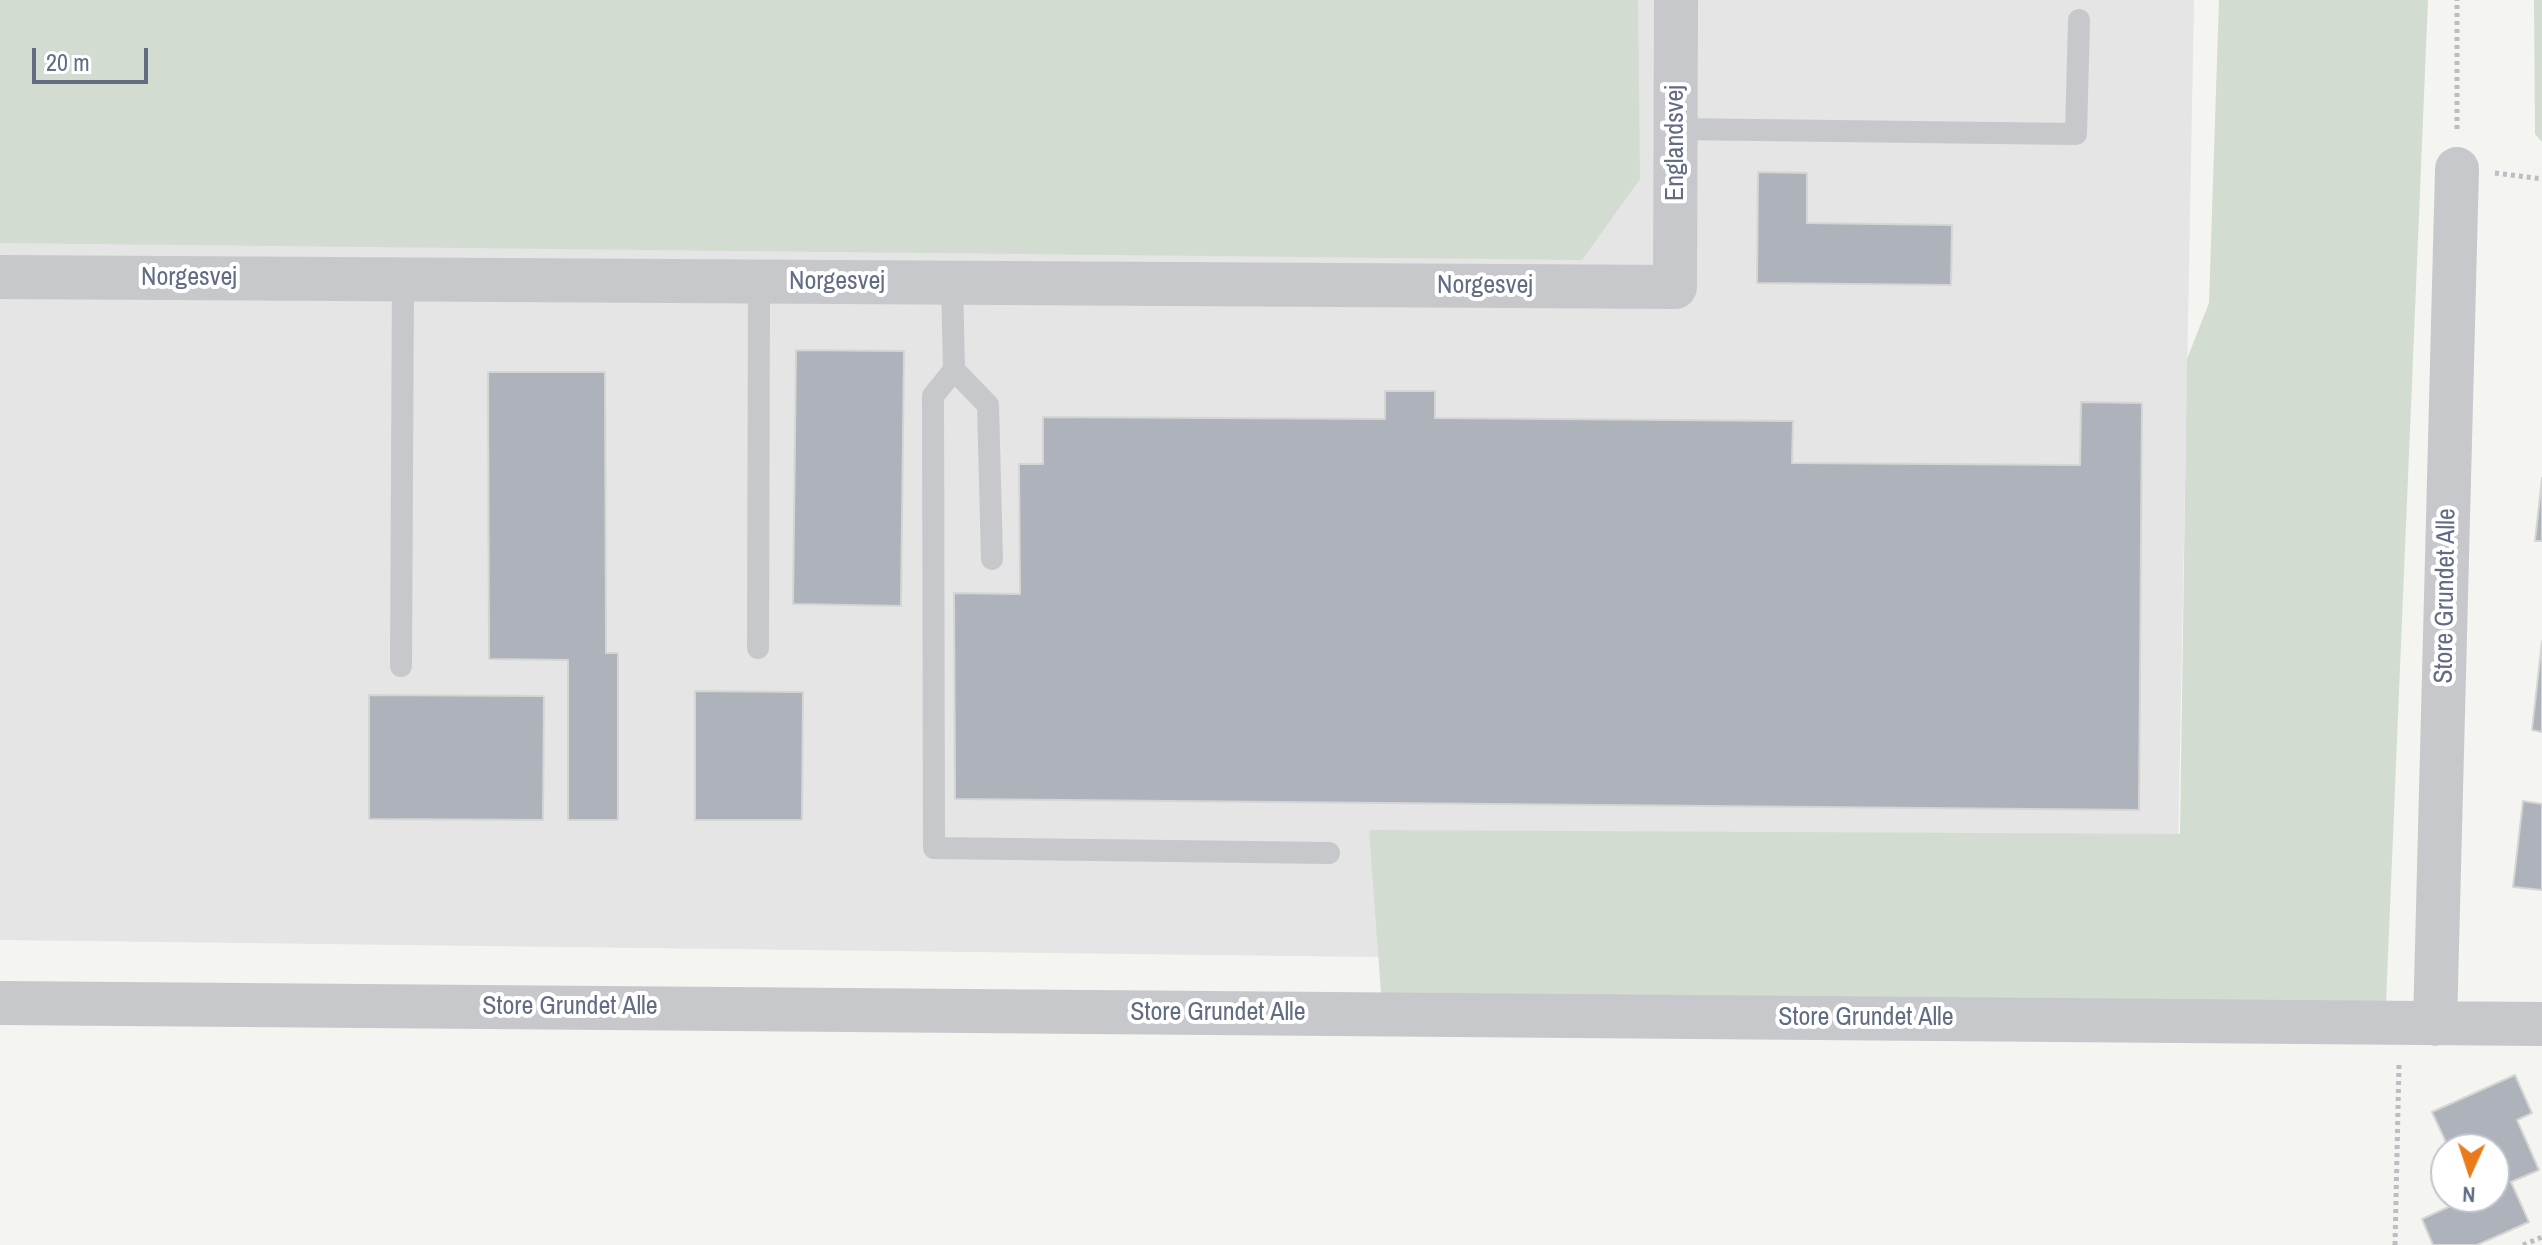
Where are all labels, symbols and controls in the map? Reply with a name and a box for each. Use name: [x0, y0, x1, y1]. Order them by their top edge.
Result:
scale bar: [36, 32, 152, 82]
text: 20 m: [46, 46, 90, 78]
street label: Englandsvej: [1660, 85, 1692, 201]
street label: Norgesvej: [141, 262, 237, 294]
street label: Norgesvej: [789, 266, 885, 298]
street label: Norgesvej: [1437, 270, 1533, 302]
street label: Store Grundet Alle: [2429, 508, 2463, 684]
street label: Store Grundet Alle: [482, 991, 658, 1023]
street label: Store Grundet Alle: [1130, 997, 1306, 1029]
street label: Store Grundet Alle: [1778, 1002, 1954, 1034]
north arrow: [2430, 1133, 2510, 1213]
text: N: [2462, 1180, 2476, 1210]

